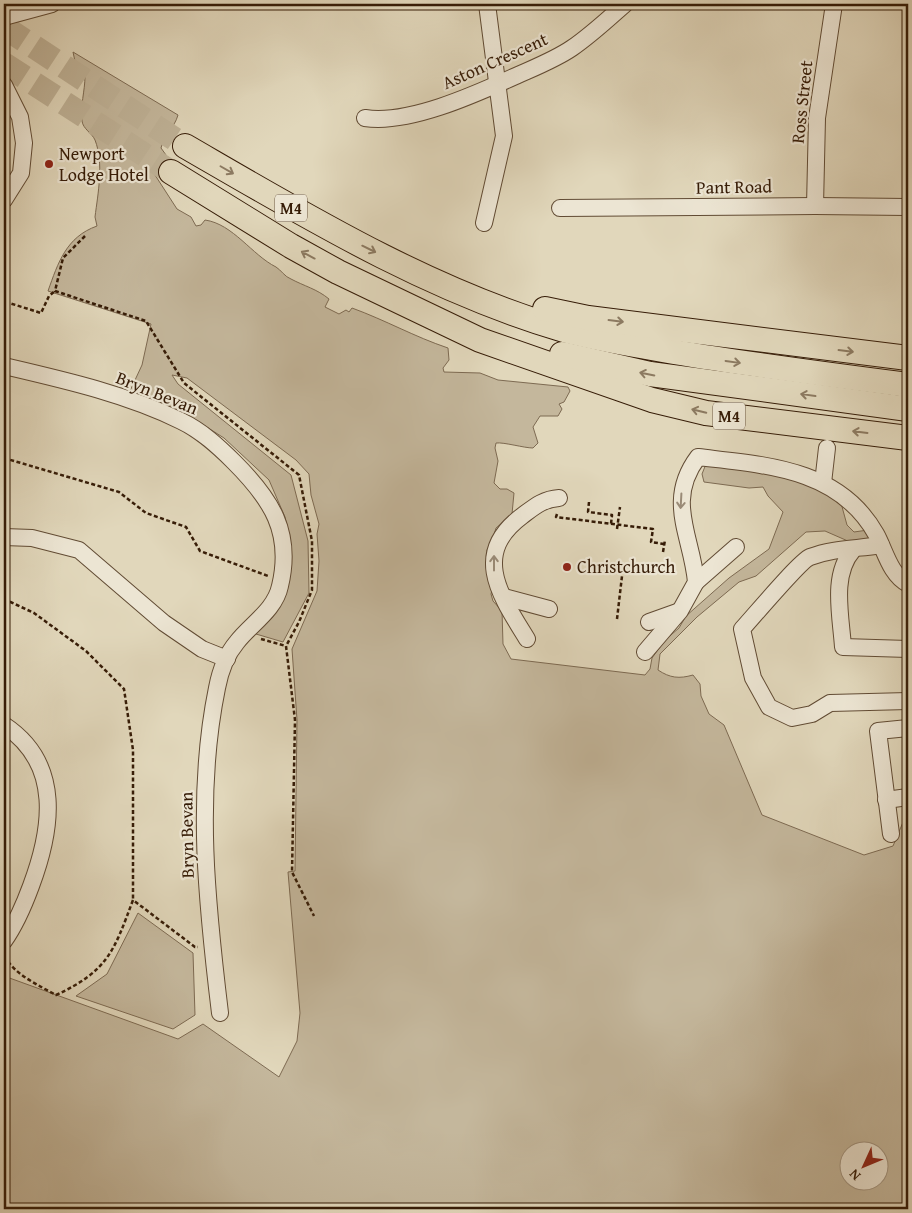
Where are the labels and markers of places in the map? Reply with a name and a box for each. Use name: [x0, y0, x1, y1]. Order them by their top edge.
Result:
place label: Newport Lodge Hotel: [59, 140, 149, 188]
marker: Newport Lodge Hotel: [43, 158, 55, 170]
place label: Christchurch: [577, 553, 675, 580]
marker: Christchurch: [561, 561, 573, 573]

